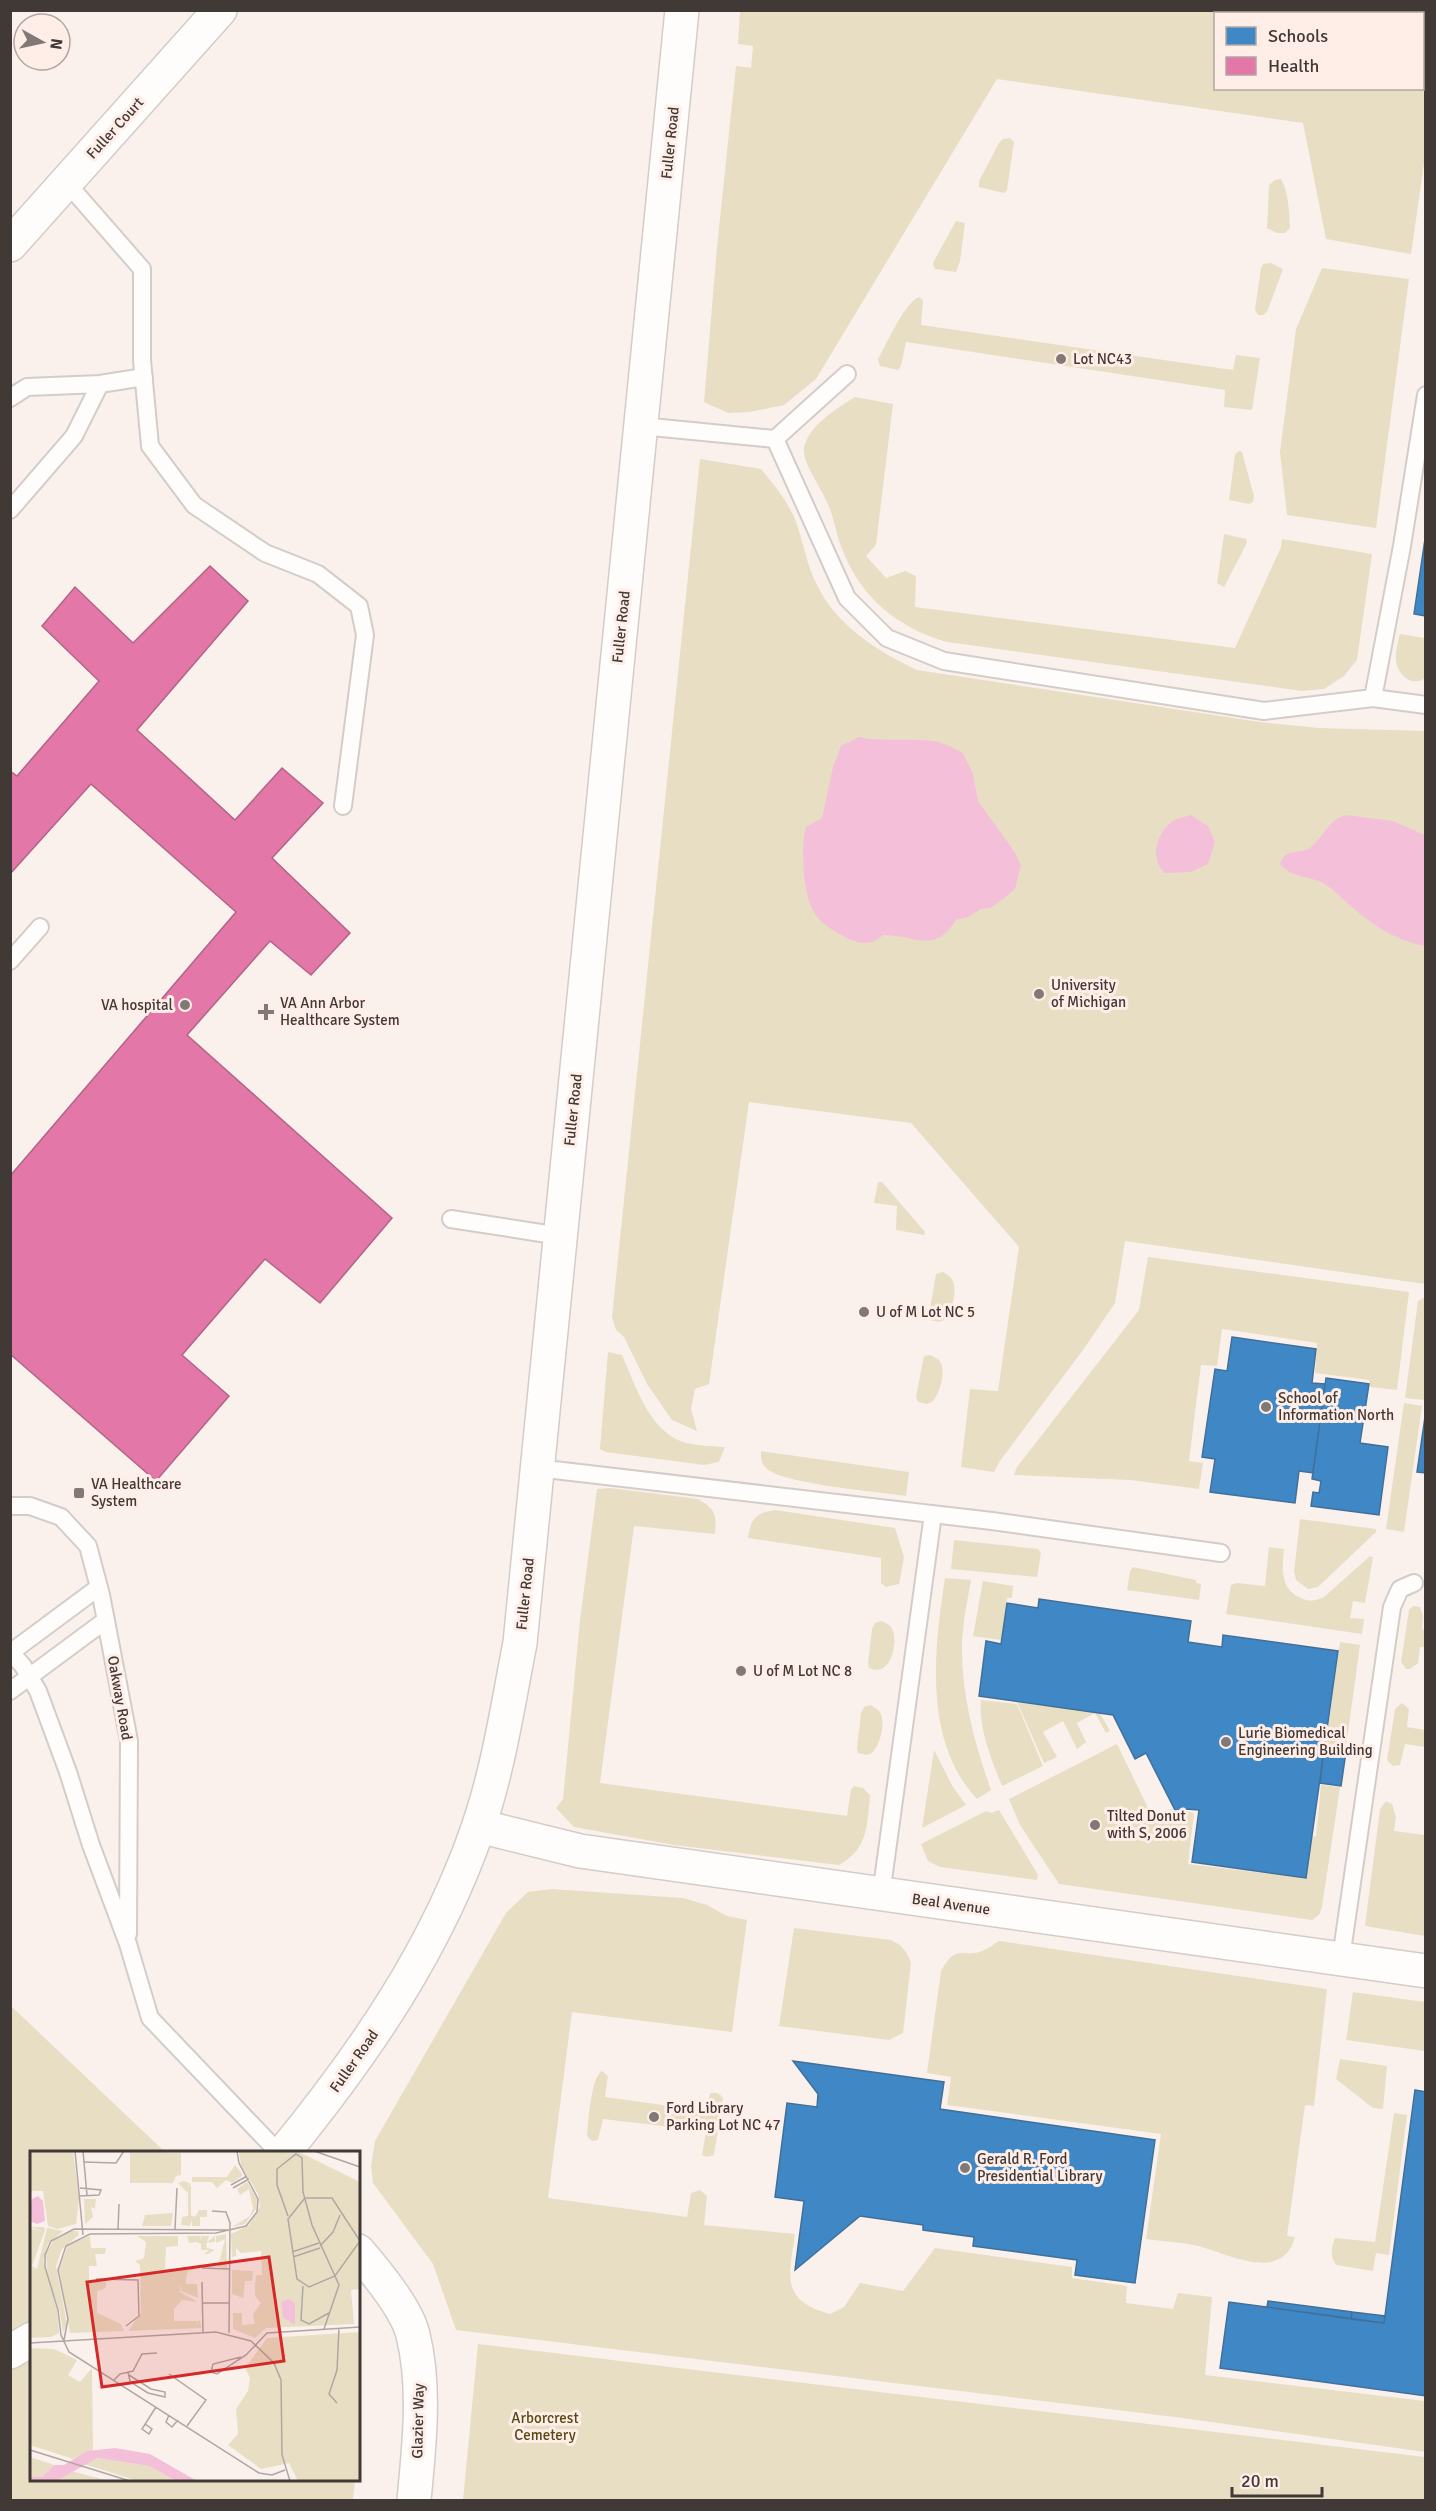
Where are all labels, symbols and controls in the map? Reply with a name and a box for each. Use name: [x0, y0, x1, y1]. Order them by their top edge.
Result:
north arrow: [12, 12, 72, 72]
legend: [1214, 12, 1424, 90]
text: Schools: [1268, 25, 1328, 47]
text: N: [45, 37, 67, 51]
text: Health: [1268, 55, 1319, 77]
street label: Fuller Court: [83, 94, 147, 162]
street label: Fuller Road: [657, 106, 683, 180]
place label: Lot NC43: [1073, 350, 1132, 368]
marker: Lot NC43: [1054, 352, 1068, 366]
street label: Fuller Road: [608, 590, 634, 664]
place label: University of Michigan: [1051, 976, 1126, 1011]
marker: University of Michigan: [1032, 987, 1046, 1001]
place label: VA Ann Arbor Healthcare System: [280, 994, 400, 1029]
place label: VA hospital: [101, 996, 173, 1014]
marker: VA hospital: [178, 998, 192, 1012]
marker: VA Ann Arbor Healthcare System: [257, 1003, 275, 1021]
street label: Fuller Road: [560, 1073, 586, 1147]
place label: U of M Lot NC 5: [876, 1303, 975, 1321]
marker: U of M Lot NC 5: [857, 1305, 871, 1319]
place label: School of Information North: [1278, 1389, 1394, 1424]
marker: School of Information North: [1259, 1400, 1273, 1414]
place label: VA Healthcare System: [91, 1475, 182, 1510]
marker: VA Healthcare System: [72, 1486, 86, 1500]
street label: Fuller Road: [512, 1557, 538, 1631]
street label: Oakway Road: [104, 1654, 136, 1742]
place label: U of M Lot NC 8: [753, 1662, 852, 1680]
marker: U of M Lot NC 8: [734, 1664, 748, 1678]
place label: Lurie Biomedical Engineering Building: [1238, 1724, 1373, 1759]
marker: Lurie Biomedical Engineering Building: [1219, 1735, 1233, 1749]
place label: Tilted Donut with S, 2006: [1107, 1807, 1187, 1842]
marker: Tilted Donut with S, 2006: [1088, 1818, 1102, 1832]
street label: Beal Avenue: [911, 1890, 991, 1918]
street label: Fuller Road: [326, 2026, 382, 2096]
place label: Ford Library Parking Lot NC 47: [666, 2099, 781, 2134]
marker: Ford Library Parking Lot NC 47: [647, 2110, 661, 2124]
place label: Gerald R. Ford Presidential Library: [977, 2150, 1103, 2185]
inset map: [30, 2151, 360, 2481]
marker: Gerald R. Ford Presidential Library: [958, 2161, 972, 2175]
street label: Glazier Way: [408, 2383, 428, 2459]
park label: Arborcrest Cemetery: [511, 2409, 579, 2444]
scale bar: [1232, 2460, 1322, 2498]
text: 20 m: [1241, 2470, 1279, 2492]

